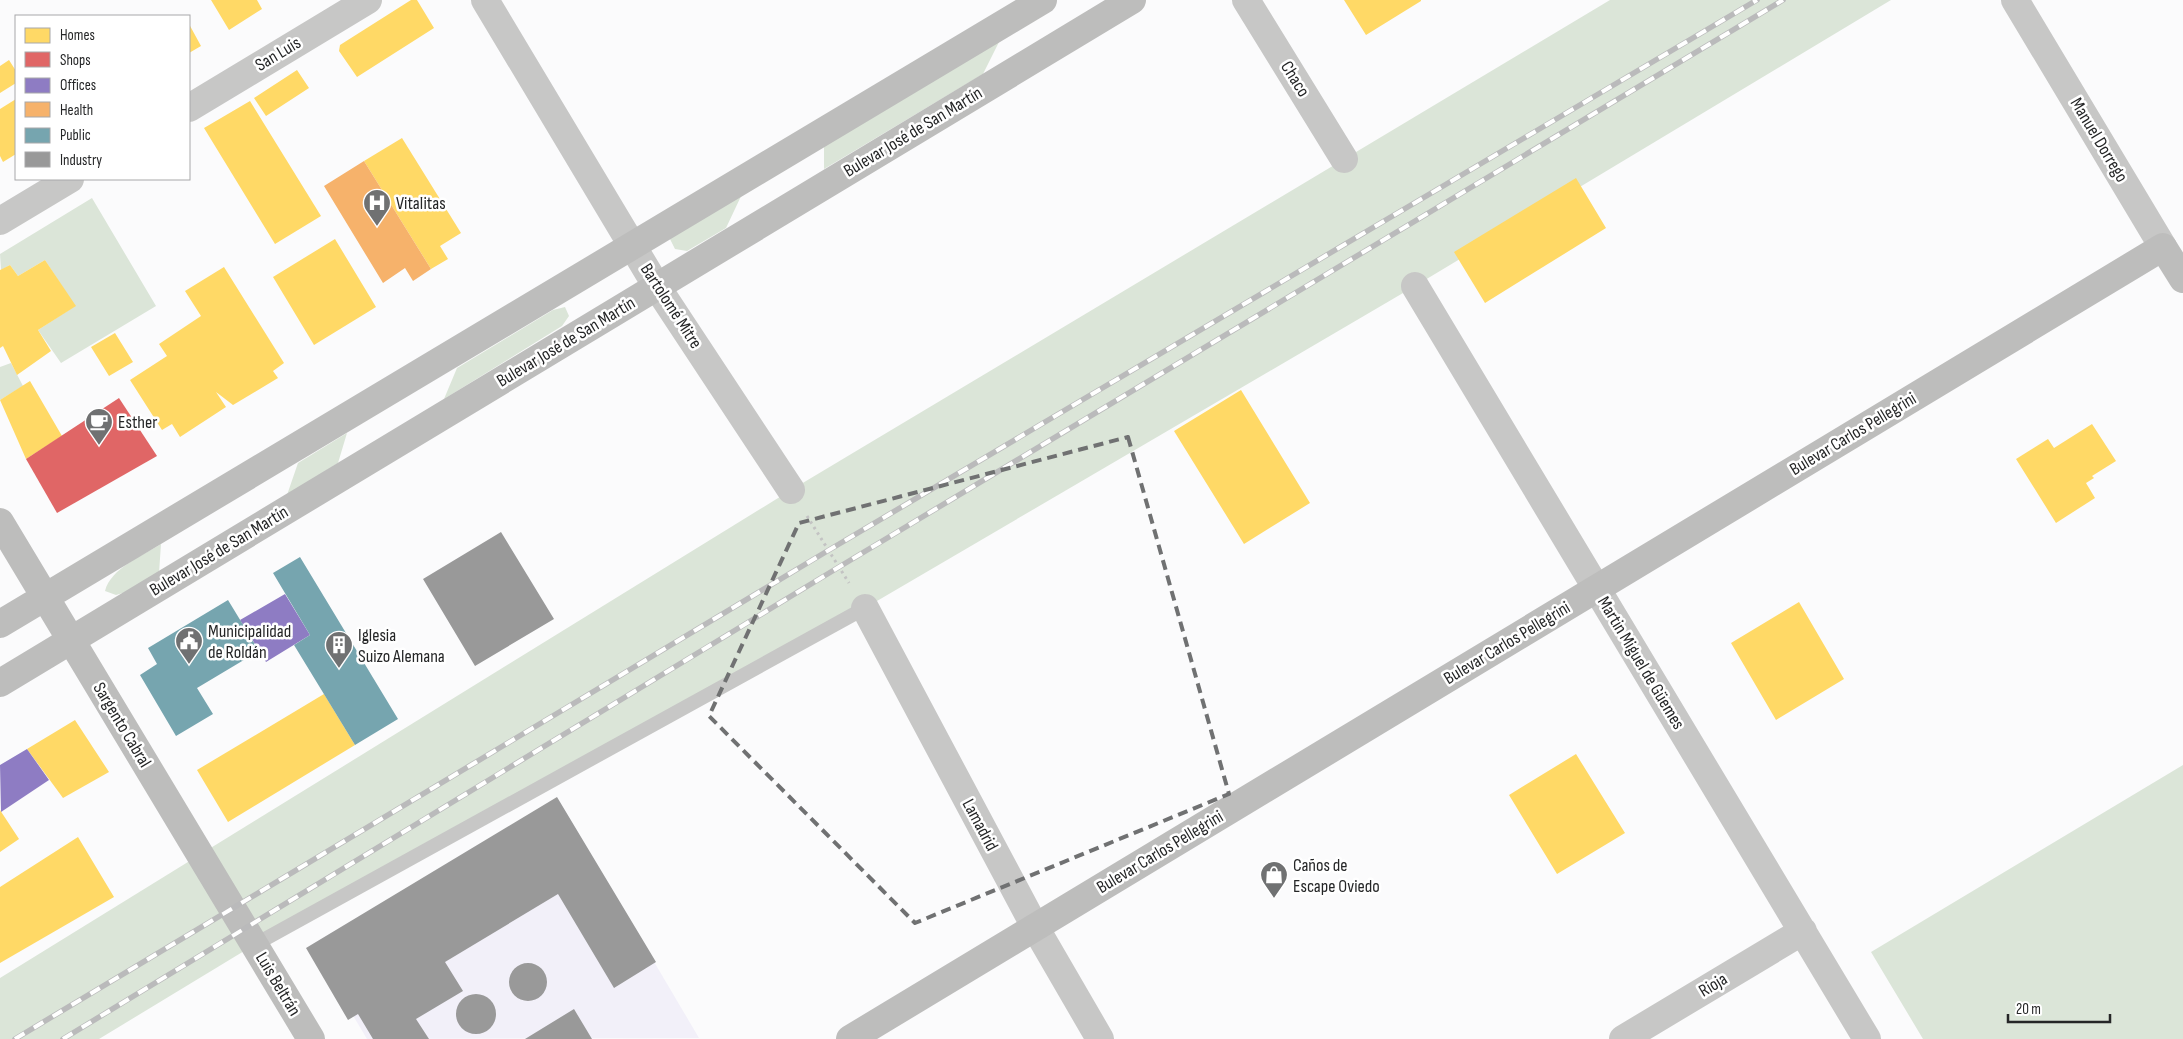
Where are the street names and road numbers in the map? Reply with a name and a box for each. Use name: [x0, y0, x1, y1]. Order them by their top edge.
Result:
street label: San Luis: [252, 32, 304, 76]
street label: Chaco: [1276, 57, 1314, 101]
street label: Bulevar José de San Martín: [840, 82, 986, 182]
street label: Manuel Dorrego: [2066, 94, 2132, 186]
street label: Bartolomé Mitre: [636, 259, 706, 353]
street label: Bulevar José de San Martín: [493, 292, 639, 392]
street label: Bulevar Carlos Pellegrini: [1786, 388, 1920, 480]
street label: Bulevar José de San Martín: [146, 501, 292, 601]
street label: Martin Miguel de Güemes: [1593, 593, 1689, 733]
street label: Bulevar Carlos Pellegrini: [1440, 597, 1574, 689]
street label: Sargento Cabral: [88, 679, 156, 771]
street label: Lamadrid: [958, 796, 1002, 854]
street label: Bulevar Carlos Pellegrini: [1093, 806, 1227, 898]
street label: Luis Beltrán: [251, 948, 305, 1020]
street label: Rioja: [1695, 968, 1731, 1002]

